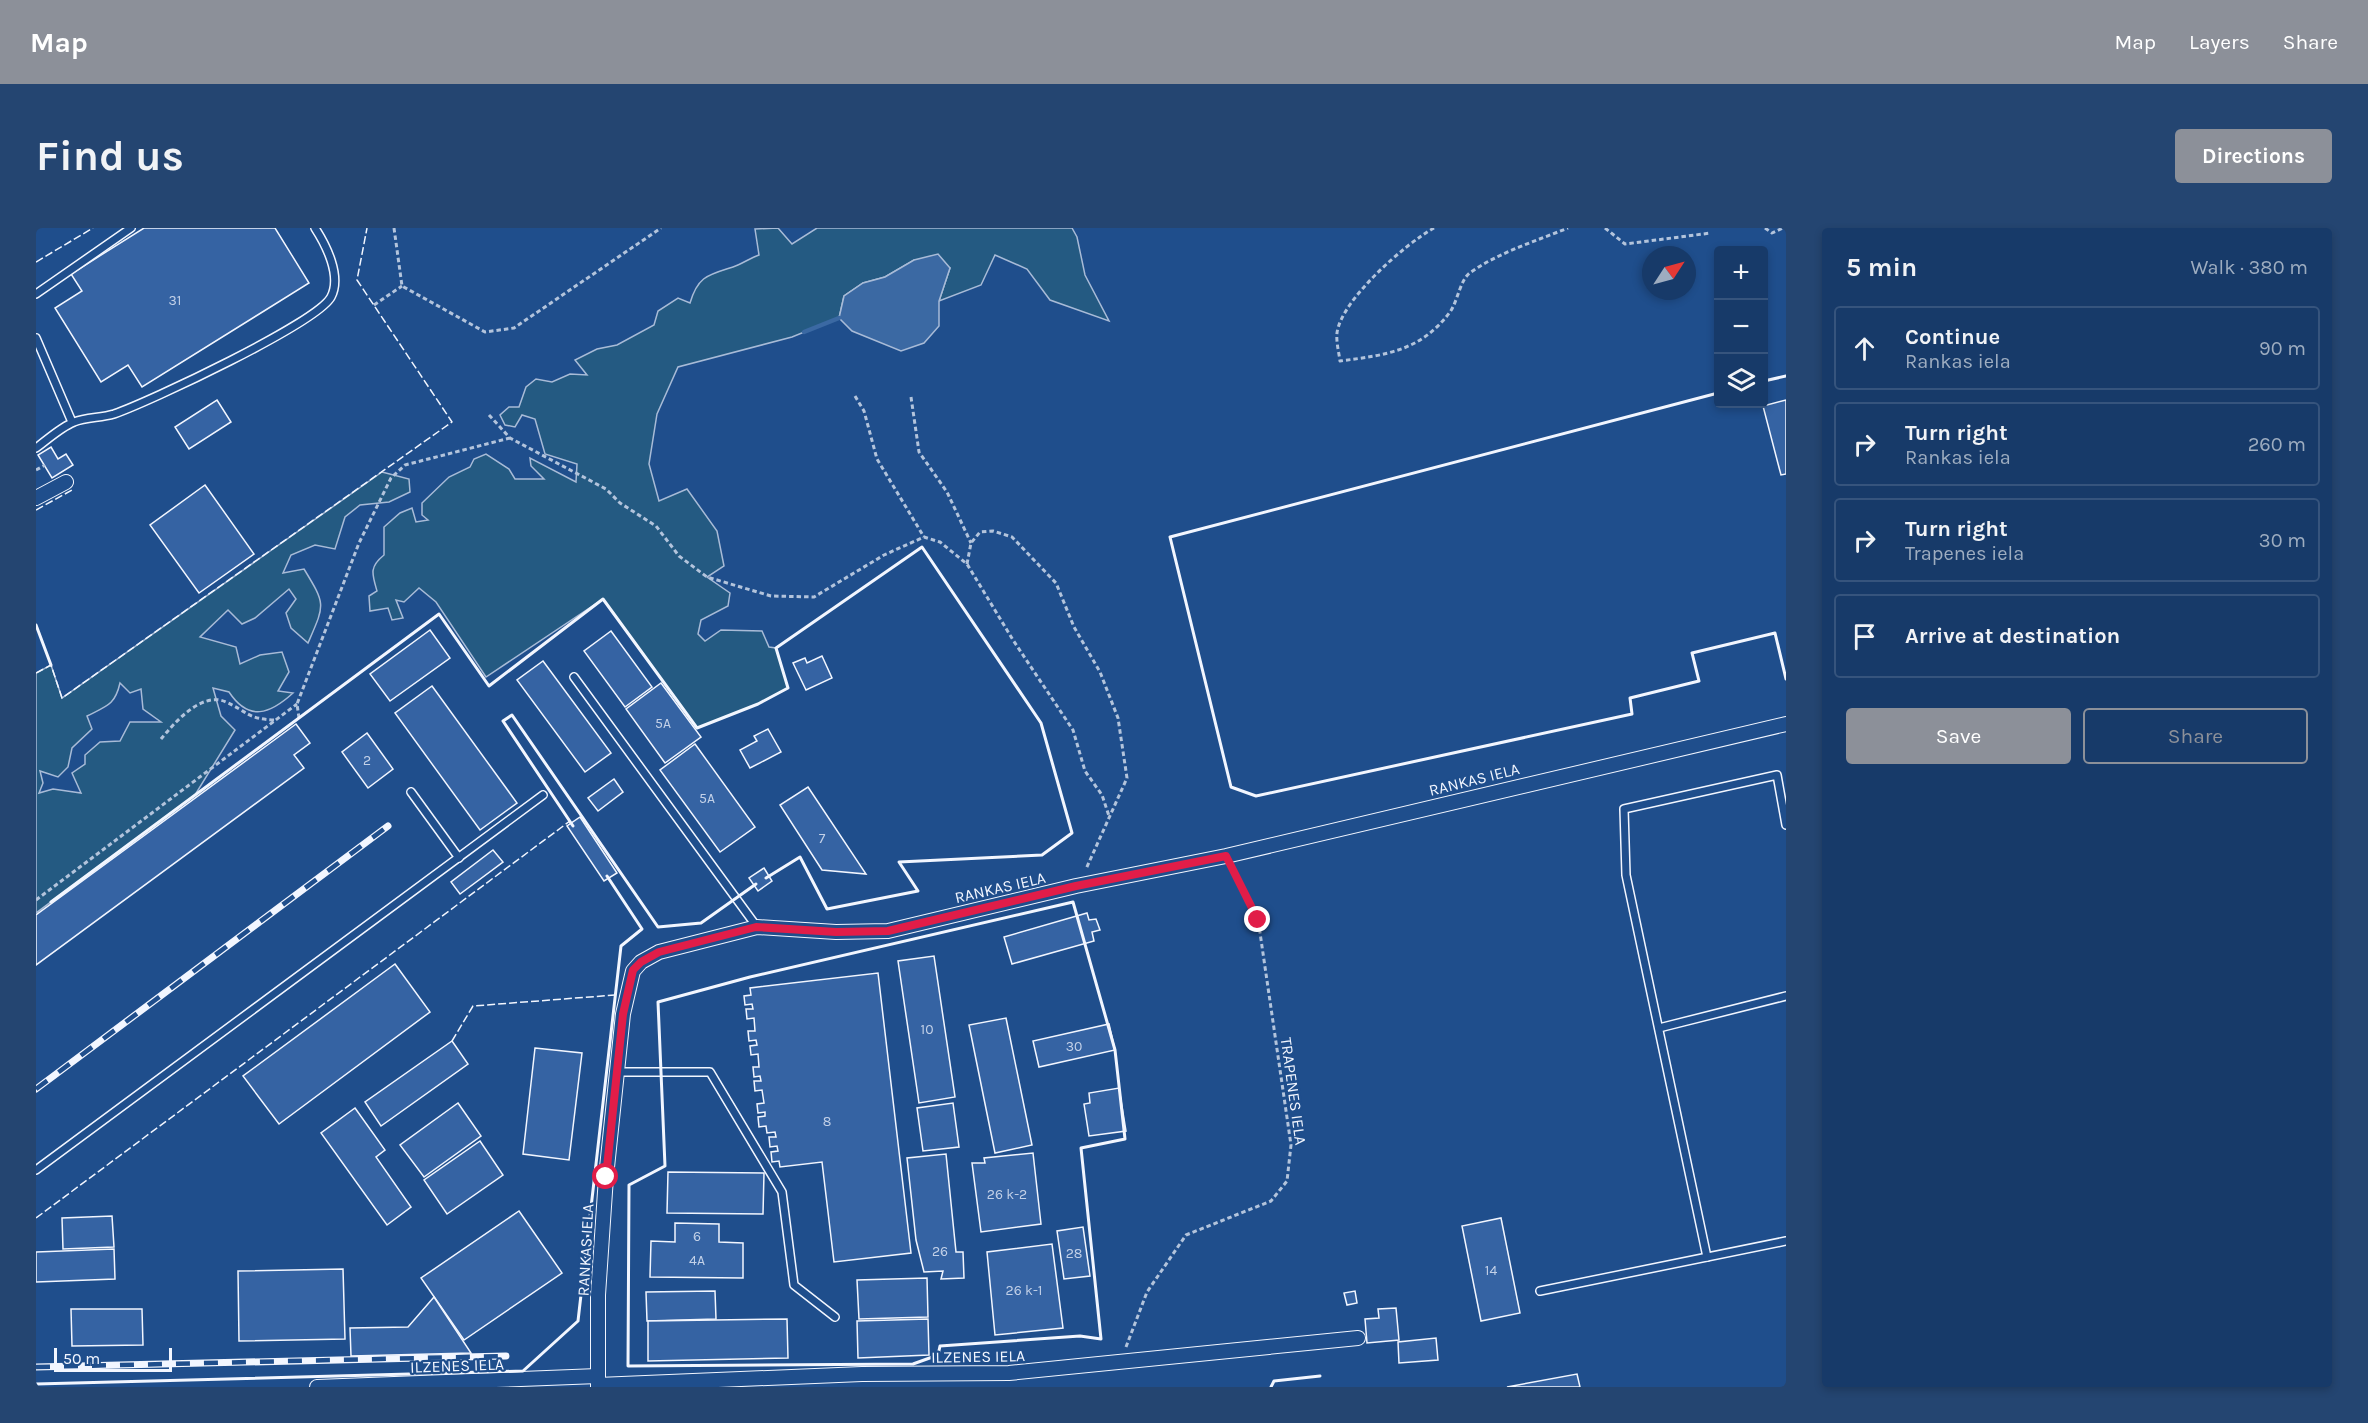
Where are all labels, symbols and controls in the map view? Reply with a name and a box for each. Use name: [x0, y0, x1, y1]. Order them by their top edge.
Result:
text: Map: [30, 26, 88, 59]
text: Map: [2114, 30, 2156, 54]
text: Layers: [2189, 30, 2250, 54]
text: Share: [2283, 30, 2338, 54]
button: Directions: [2175, 129, 2332, 183]
text: Find us: [36, 131, 184, 181]
north arrow: [1642, 246, 1696, 300]
map controls: [1714, 246, 1768, 408]
button: +: [1714, 246, 1768, 300]
text: 5 min: [1846, 252, 1917, 283]
text: Walk · 380 m: [2190, 256, 2308, 279]
house number: 31: [169, 292, 181, 309]
button: −: [1714, 300, 1768, 354]
text: Continue: [1905, 324, 2000, 350]
icon: ahead: [1848, 332, 1881, 365]
text: 90 m: [2259, 337, 2306, 360]
text: Rankas iela: [1905, 350, 2011, 373]
button: layers: [1714, 354, 1768, 408]
text: Turn right: [1905, 420, 2008, 446]
icon: right: [1848, 428, 1881, 461]
text: 260 m: [2248, 433, 2306, 456]
text: Rankas iela: [1905, 446, 2011, 469]
text: Turn right: [1905, 516, 2008, 542]
icon: right: [1848, 524, 1881, 557]
text: 30 m: [2259, 529, 2306, 552]
text: Trapenes iela: [1905, 542, 2024, 565]
icon: arrive: [1848, 620, 1881, 653]
text: Arrive at destination: [1905, 623, 2120, 649]
button: Save: [1846, 708, 2071, 764]
button: Share: [2083, 708, 2308, 764]
house number: 5A: [655, 715, 671, 732]
house number: 2: [363, 752, 371, 769]
street label: RANKAS IELA: [1427, 759, 1521, 800]
house number: 5A: [699, 790, 715, 807]
house number: 7: [819, 830, 826, 847]
street label: RANKAS IELA: [953, 868, 1047, 907]
route end: [1244, 906, 1270, 932]
house number: 10: [921, 1021, 933, 1038]
street label: TRAPENES IELA: [1277, 1036, 1310, 1146]
house number: 30: [1066, 1038, 1082, 1055]
house number: 8: [823, 1113, 831, 1130]
route start: [592, 1163, 618, 1189]
house number: 26 k-2: [987, 1186, 1027, 1203]
street label: RANKAS IELA: [574, 1203, 597, 1297]
house number: 6: [693, 1228, 701, 1245]
house number: 26: [932, 1243, 948, 1260]
house number: 28: [1066, 1245, 1082, 1262]
house number: 4A: [689, 1252, 705, 1269]
house number: 14: [1485, 1262, 1497, 1279]
house number: 26 k-1: [1006, 1282, 1042, 1299]
scale bar: [54, 1345, 172, 1372]
street label: ILZENES IELA: [931, 1346, 1025, 1367]
text: 50 m: [63, 1349, 100, 1368]
street label: ILZENES IELA: [410, 1354, 504, 1377]

